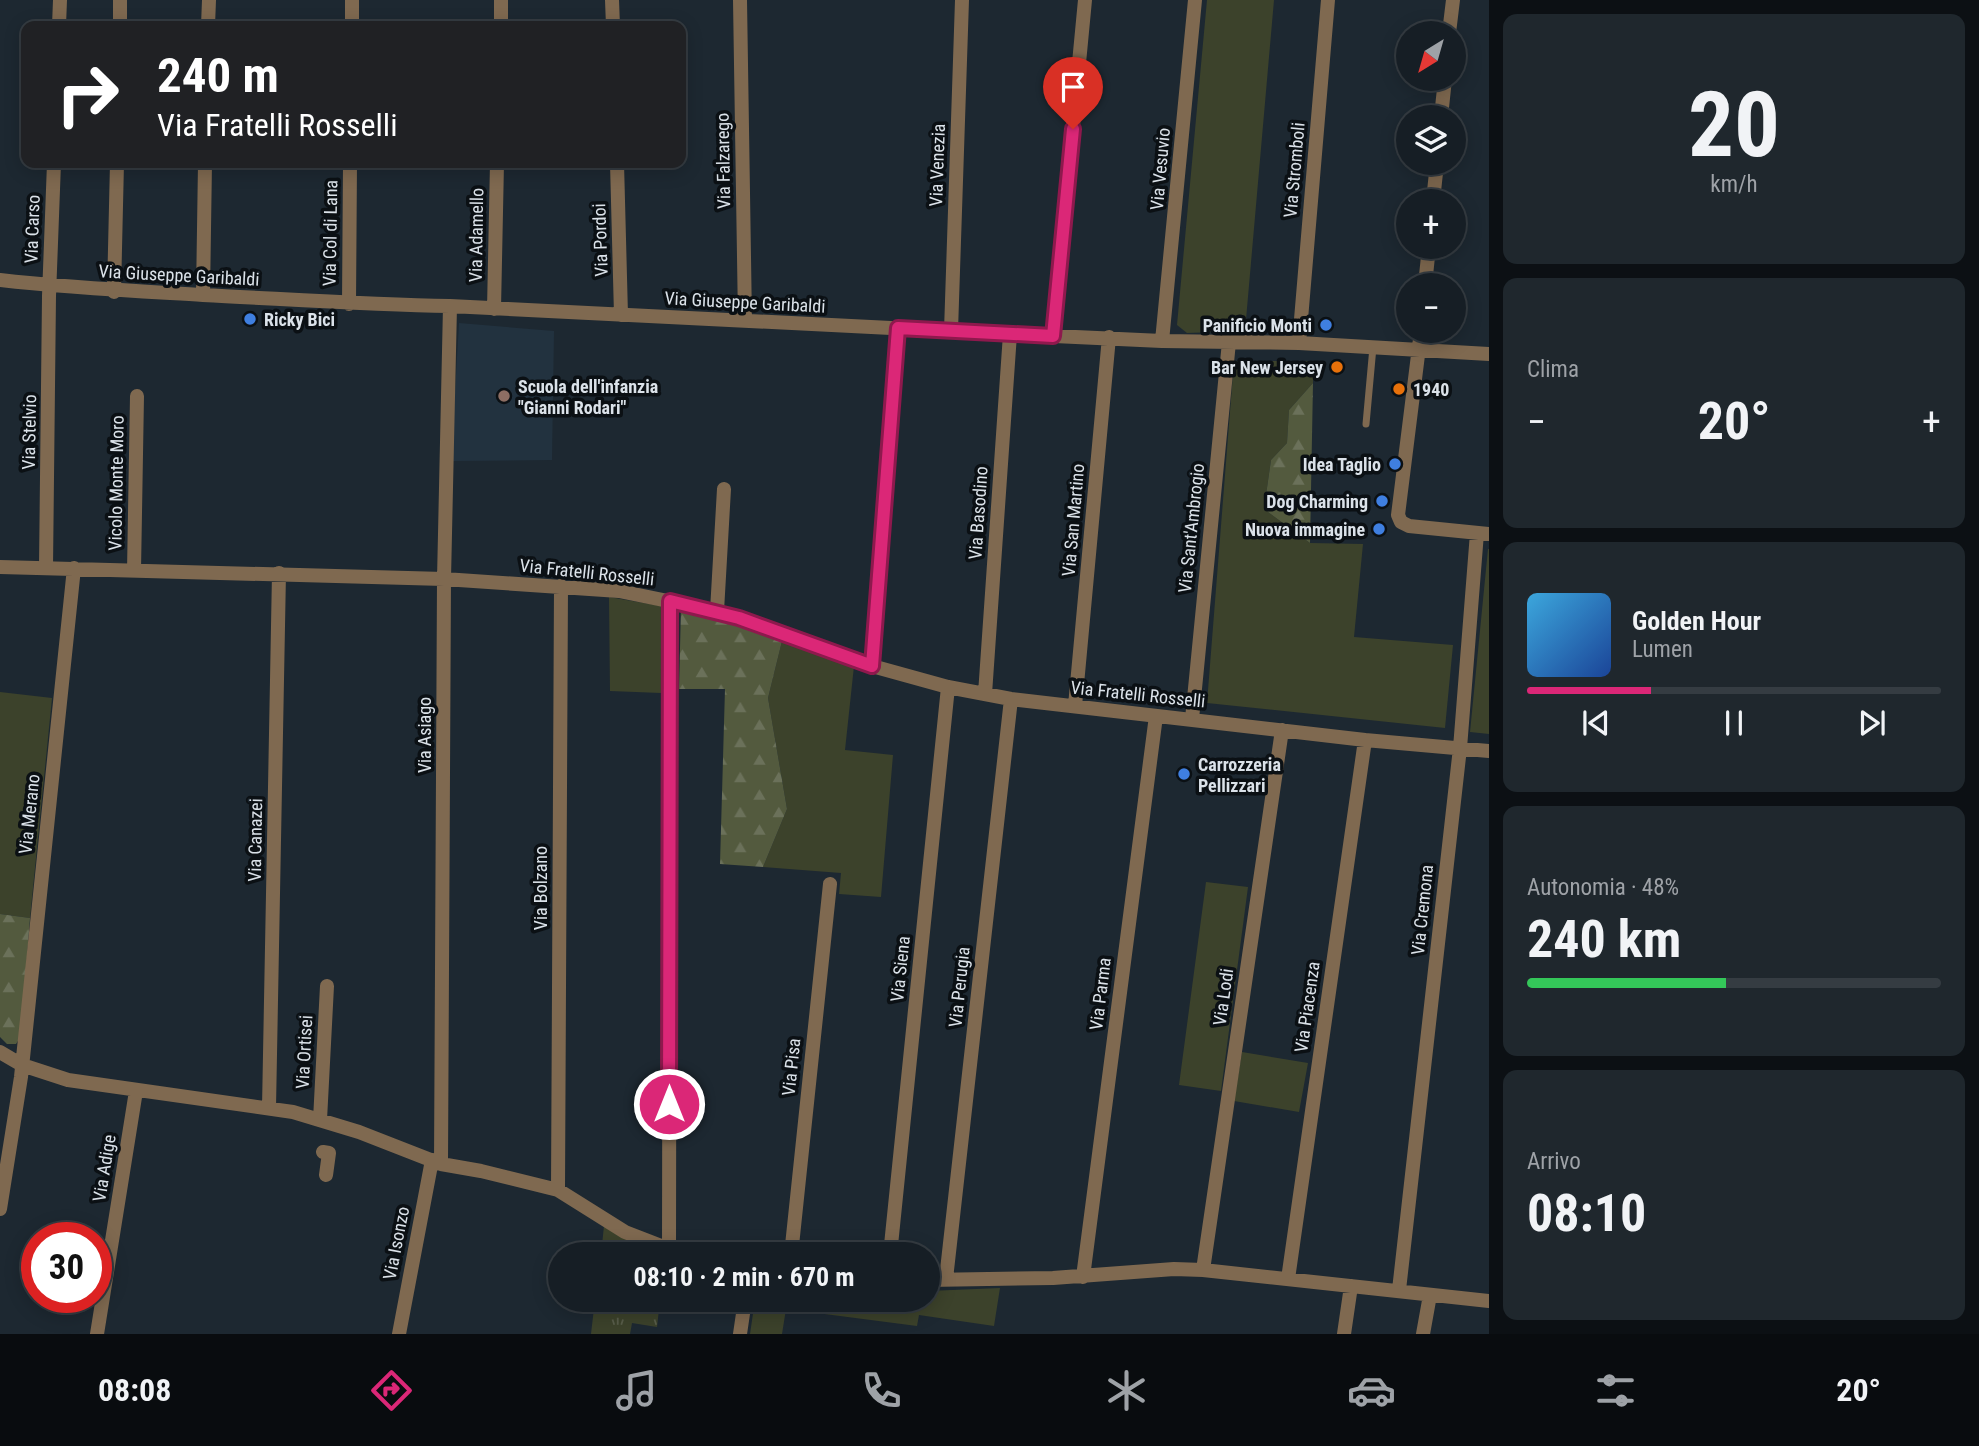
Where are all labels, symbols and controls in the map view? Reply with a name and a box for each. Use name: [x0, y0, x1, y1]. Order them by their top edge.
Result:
north arrow: [1396, 21, 1466, 91]
map controls: [1396, 21, 1466, 343]
text: 240 m: [157, 47, 279, 104]
icon: right: [42, 49, 133, 140]
pin: [1043, 57, 1103, 129]
icon: arrive: [1054, 68, 1092, 106]
text: 20: [1688, 72, 1780, 178]
button: layers: [1396, 105, 1466, 175]
text: Via Fratelli Rosselli: [157, 106, 398, 144]
street label: Via Falzarego: [712, 113, 734, 209]
street label: Via Stromboli: [1279, 121, 1309, 219]
street label: Via Venezia: [925, 123, 949, 207]
street label: Via Vesuvio: [1146, 127, 1174, 211]
text: km/h: [1710, 171, 1758, 198]
street label: Via Col di Lana: [319, 180, 341, 286]
street label: Via Adamello: [465, 188, 487, 282]
button: +: [1396, 189, 1466, 259]
street label: Via Carso: [20, 194, 44, 264]
street label: Via Pordoi: [588, 203, 612, 277]
street label: Via Giuseppe Garibaldi: [98, 260, 260, 290]
button: −: [1396, 273, 1466, 343]
street label: Via Giuseppe Garibaldi: [664, 287, 826, 317]
place label: Ricky Bici: [264, 309, 335, 330]
marker: Ricky Bici: [242, 311, 258, 327]
place label: Panificio Monti: [1203, 315, 1312, 336]
marker: Panificio Monti: [1318, 317, 1334, 333]
text: Clima: [1527, 356, 1579, 383]
place label: Bar New Jersey: [1211, 357, 1323, 378]
marker: Bar New Jersey: [1329, 359, 1345, 375]
place label: Scuola dell'infanzia "Gianni Rodari": [518, 376, 658, 418]
place label: 1940: [1413, 379, 1449, 400]
marker: 1940: [1391, 381, 1407, 397]
marker: Scuola dell'infanzia "Gianni Rodari": [496, 388, 512, 404]
text: 20°: [1698, 391, 1770, 452]
street label: Via Stelvio: [18, 394, 40, 470]
text: −: [1527, 400, 1546, 444]
text: +: [1922, 400, 1941, 444]
street label: Vicolo Monte Moro: [104, 415, 128, 551]
place label: Idea Taglio: [1303, 454, 1381, 475]
marker: Idea Taglio: [1387, 456, 1403, 472]
street label: Via Sant'Ambrogio: [1174, 462, 1208, 594]
street label: Via San Martino: [1058, 463, 1088, 577]
street label: Via Basodino: [964, 466, 992, 560]
place label: Dog Charming: [1266, 491, 1368, 512]
marker: Dog Charming: [1374, 493, 1390, 509]
place label: Nuova immagine: [1245, 519, 1365, 540]
marker: Nuova immagine: [1371, 521, 1387, 537]
street label: Via Fratelli Rosselli: [519, 554, 655, 590]
text: Golden Hour: [1632, 606, 1761, 636]
text: Lumen: [1632, 636, 1693, 663]
street label: Via Fratelli Rosselli: [1070, 676, 1206, 712]
street label: Via Asiago: [414, 697, 435, 773]
icon: previous: [1577, 704, 1615, 742]
icon: pause: [1715, 704, 1753, 742]
icon: next: [1853, 704, 1891, 742]
place label: Carrozzeria Pellizzari: [1198, 754, 1281, 796]
marker: Carrozzeria Pellizzari: [1176, 766, 1192, 782]
street label: Via Merano: [14, 773, 44, 855]
street label: Via Canazei: [244, 798, 266, 882]
street label: Via Bolzano: [530, 846, 551, 930]
street label: Via Cremona: [1407, 864, 1437, 956]
text: Autonomia · 48%: [1527, 874, 1679, 901]
text: 240 km: [1527, 909, 1681, 970]
street label: Via Siena: [886, 935, 914, 1003]
street label: Via Perugia: [944, 946, 974, 1028]
street label: Via Parma: [1085, 956, 1115, 1032]
street label: Via Piacenza: [1290, 960, 1324, 1054]
street label: Via Lodi: [1209, 967, 1237, 1027]
street label: Via Ortisei: [292, 1015, 316, 1089]
street label: Via Pisa: [778, 1037, 804, 1097]
position arrow: [632, 1067, 706, 1141]
street label: Via Adige: [88, 1133, 120, 1203]
text: Arrivo: [1527, 1148, 1581, 1175]
text: 08:10: [1527, 1183, 1646, 1244]
street label: Via Isonzo: [379, 1205, 413, 1281]
speed limit sign: 30: [21, 1222, 112, 1313]
text: 08:10 · 2 min · 670 m: [634, 1262, 854, 1292]
icon: directions: [367, 1366, 416, 1415]
icon: music: [612, 1366, 661, 1415]
icon: phone: [857, 1366, 906, 1415]
icon: climate: [1102, 1366, 1151, 1415]
icon: car: [1347, 1366, 1396, 1415]
icon: filters: [1591, 1366, 1640, 1415]
text: 08:08: [98, 1371, 171, 1409]
text: 20°: [1836, 1371, 1881, 1409]

